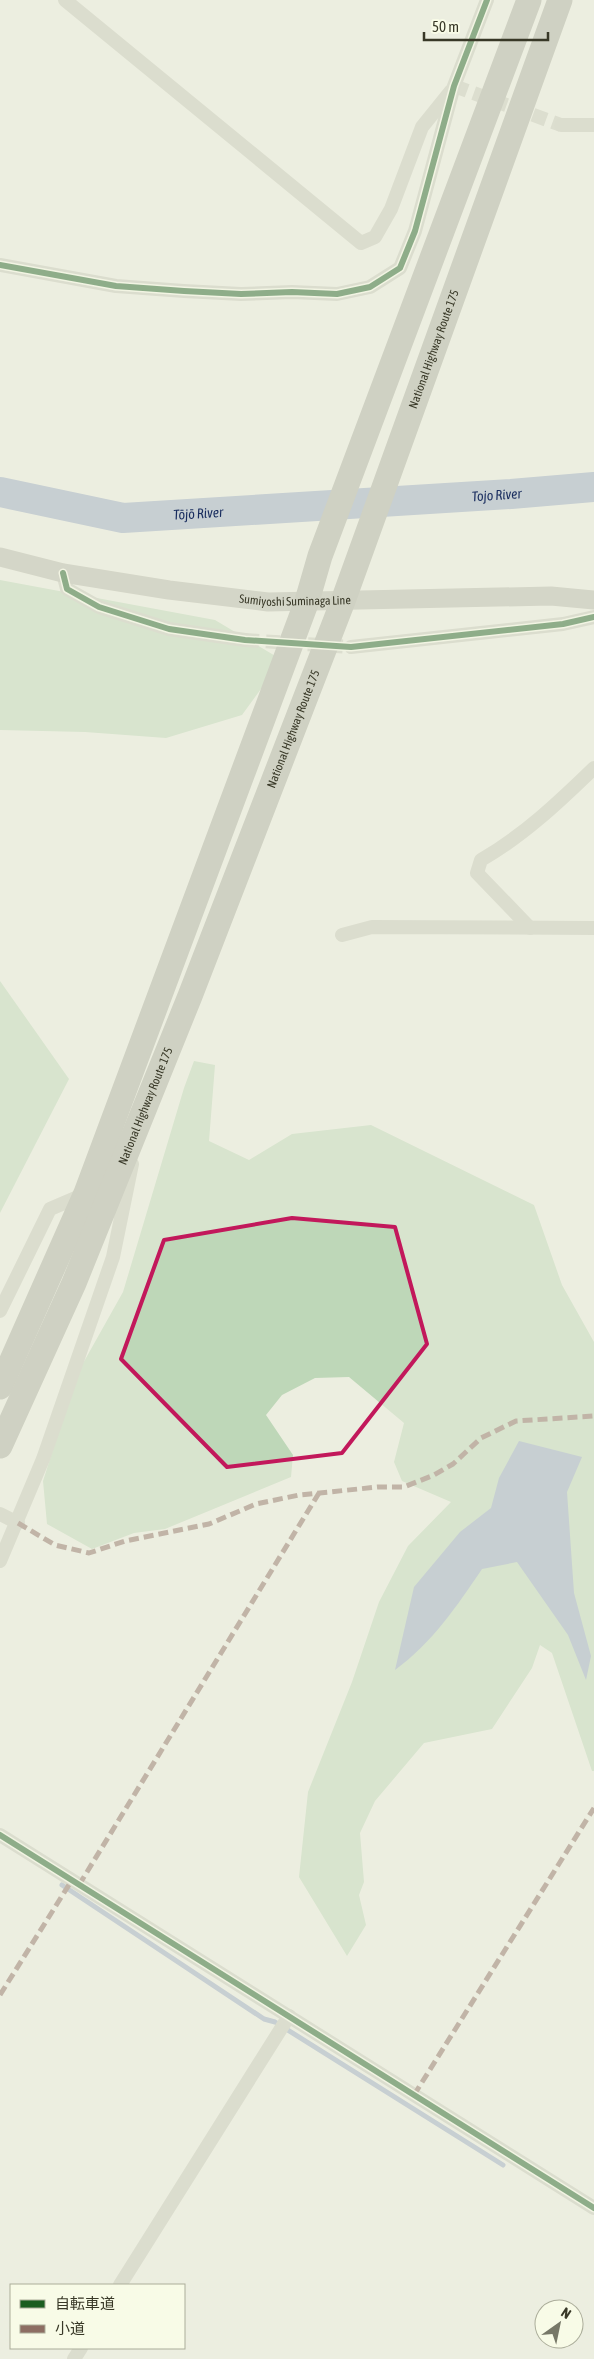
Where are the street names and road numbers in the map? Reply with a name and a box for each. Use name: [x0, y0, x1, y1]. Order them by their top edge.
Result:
street label: National Highway Route 175: [406, 288, 462, 411]
street label: Sumiyoshi Suminaga Line: [238, 592, 351, 609]
street label: National Highway Route 175: [264, 668, 323, 790]
street label: National Highway Route 175: [116, 1045, 176, 1167]

